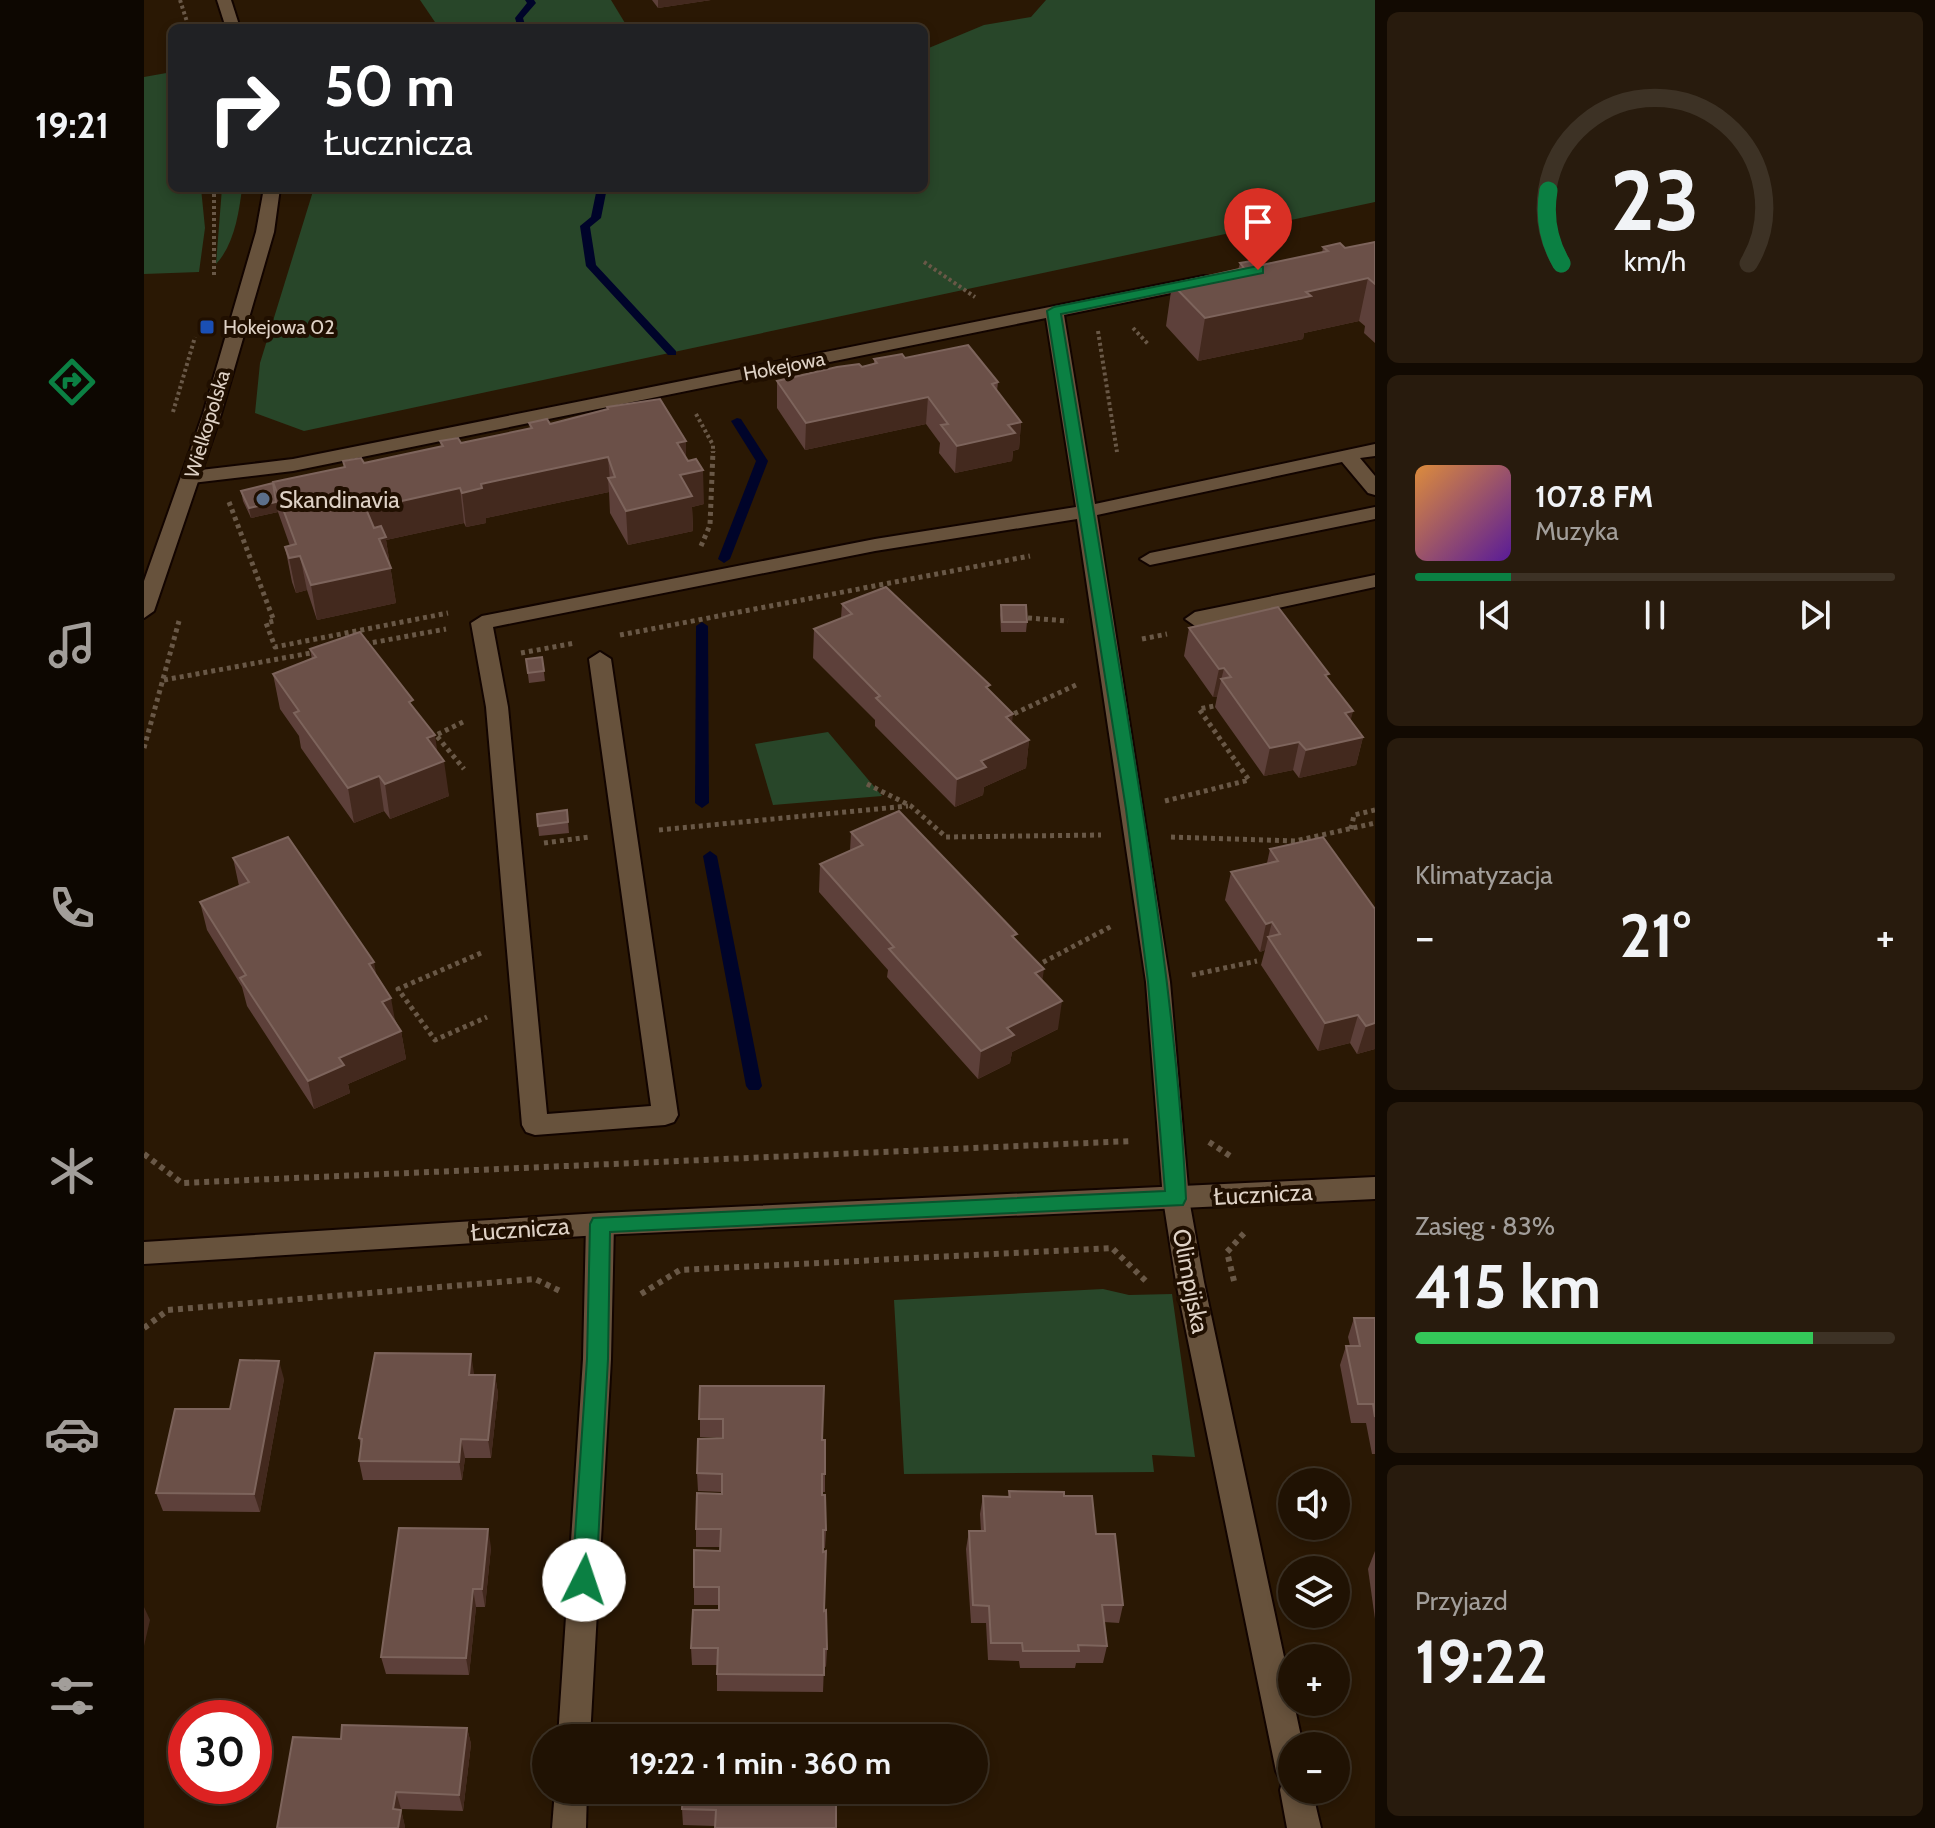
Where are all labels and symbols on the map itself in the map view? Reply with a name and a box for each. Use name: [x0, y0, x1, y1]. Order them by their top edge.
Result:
pin: [1224, 188, 1292, 270]
place label: Hokejowa 02: [223, 315, 335, 339]
marker: Hokejowa 02: [198, 318, 216, 336]
street label: Hokejowa: [741, 346, 827, 386]
street label: Wielkopolska: [179, 367, 235, 481]
place label: Skandinavia: [279, 485, 400, 514]
marker: Skandinavia: [254, 490, 272, 508]
street label: Łucznicza: [1213, 1177, 1314, 1211]
street label: Łucznicza: [470, 1211, 571, 1247]
street label: Olimpijska: [1167, 1226, 1215, 1336]
position arrow: [542, 1538, 626, 1622]
speed limit sign: 30: [168, 1700, 272, 1804]

